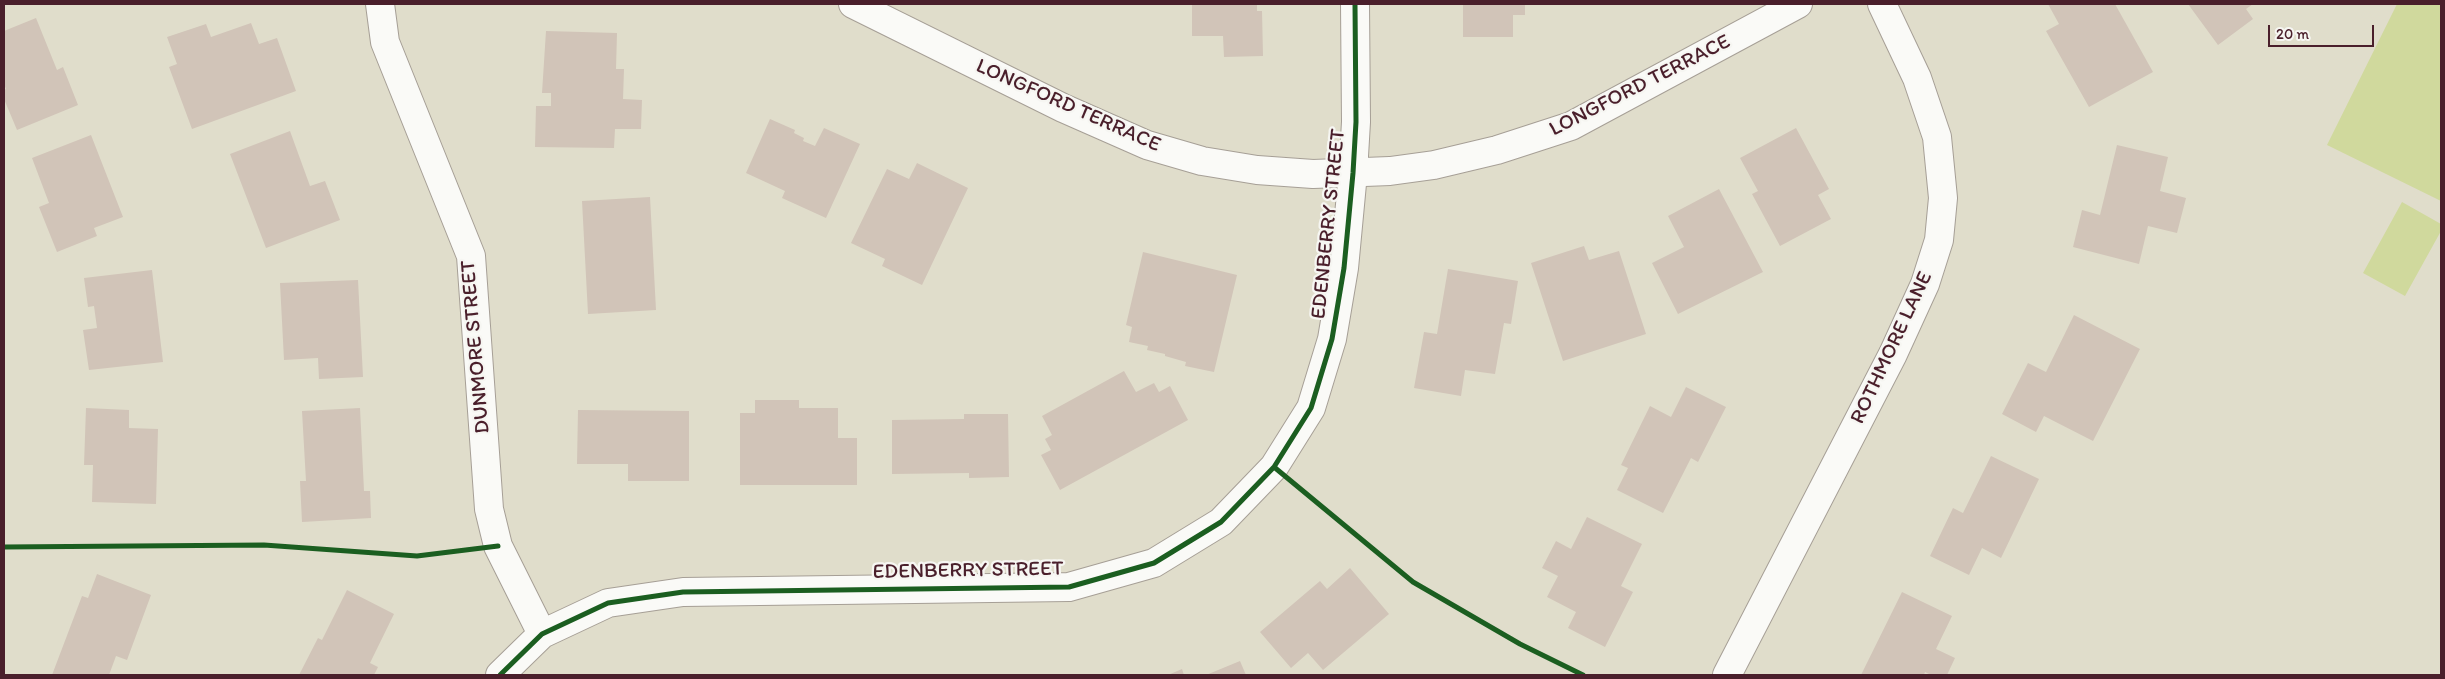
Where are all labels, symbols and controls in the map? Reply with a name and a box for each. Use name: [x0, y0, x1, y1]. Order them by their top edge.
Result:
scale bar: [2270, 15, 2376, 47]
text: 20 m: [2276, 25, 2309, 43]
street label: LONGFORD TERRACE: [1545, 29, 1735, 143]
street label: LONGFORD TERRACE: [972, 54, 1164, 158]
street label: EDENBERRY STREET: [1306, 128, 1352, 320]
street label: DUNMORE STREET: [456, 259, 496, 435]
street label: ROTHMORE LANE: [1846, 268, 1938, 428]
street label: EDENBERRY STREET: [872, 557, 1064, 585]

